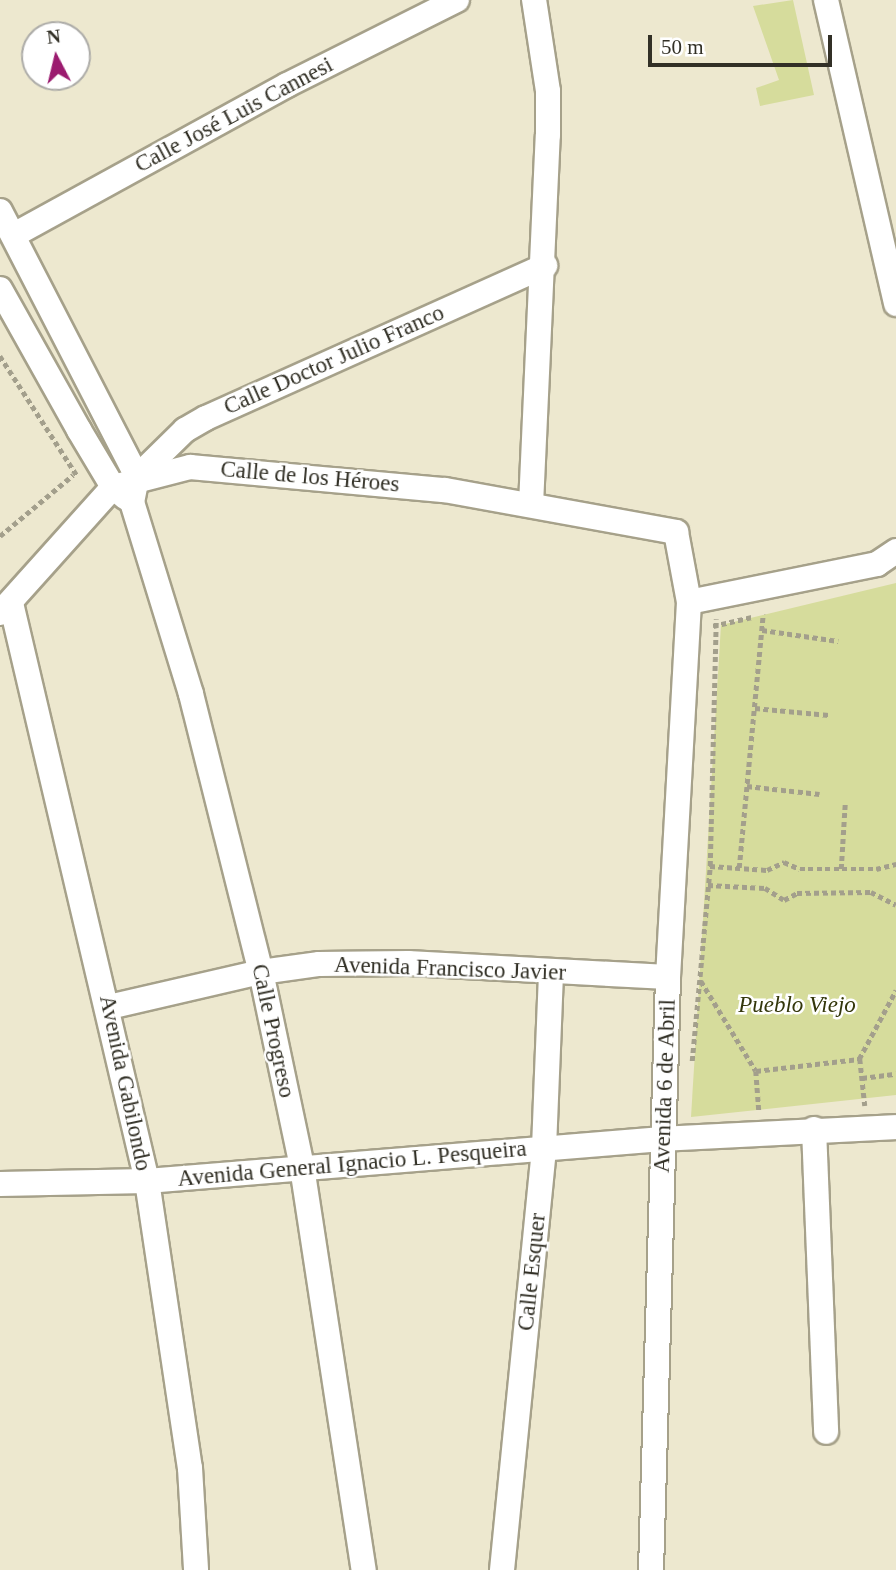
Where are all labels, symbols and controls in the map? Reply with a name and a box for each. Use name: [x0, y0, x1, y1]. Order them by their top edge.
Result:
north arrow: [21, 21, 91, 91]
scale bar: [651, 21, 835, 65]
text: N: [46, 25, 62, 48]
text: 50 m: [661, 35, 704, 59]
street label: Calle José Luis Cannesi: [130, 51, 338, 179]
street label: Calle Doctor Julio Franco: [220, 299, 448, 421]
street label: Calle de los Héroes: [219, 455, 401, 499]
street label: Avenida Francisco Javier: [334, 951, 566, 987]
street label: Calle Progreso: [245, 962, 301, 1100]
park label: Pueblo Viejo: [738, 991, 856, 1019]
street label: Avenida Gabilondo: [93, 993, 157, 1173]
street label: Avenida 6 de Abril: [648, 998, 682, 1174]
street label: Avenida General Ignacio L. Pesqueira: [176, 1135, 528, 1193]
street label: Calle Esquer: [512, 1212, 552, 1332]

